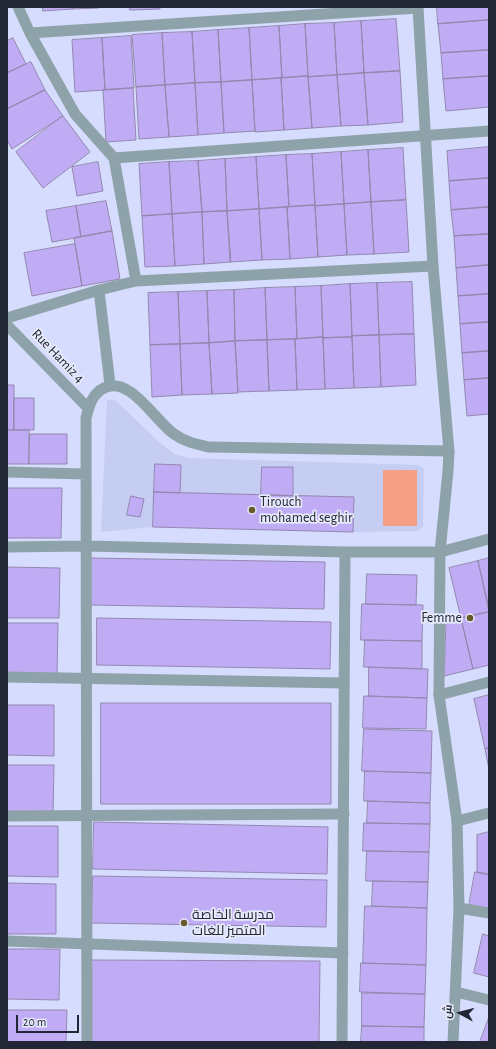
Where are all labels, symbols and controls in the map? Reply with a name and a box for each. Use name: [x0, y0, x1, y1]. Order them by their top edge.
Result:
street label: Rue Hamiz 4: [28, 326, 88, 386]
place label: Tirouch mohamed seghir: [260, 494, 352, 526]
marker: Tirouch mohamed seghir: [247, 505, 257, 515]
place label: Femme: [421, 610, 462, 626]
marker: Femme: [465, 613, 475, 623]
place label: مدرسة الخاصة المتميز للغات: [192, 907, 274, 940]
marker: مدرسة الخاصة المتميز للغات: [179, 918, 189, 928]
north arrow: [440, 993, 480, 1033]
text: ش: [441, 1004, 454, 1019]
scale bar: [18, 1007, 81, 1033]
text: 20 m: [23, 1016, 46, 1028]

